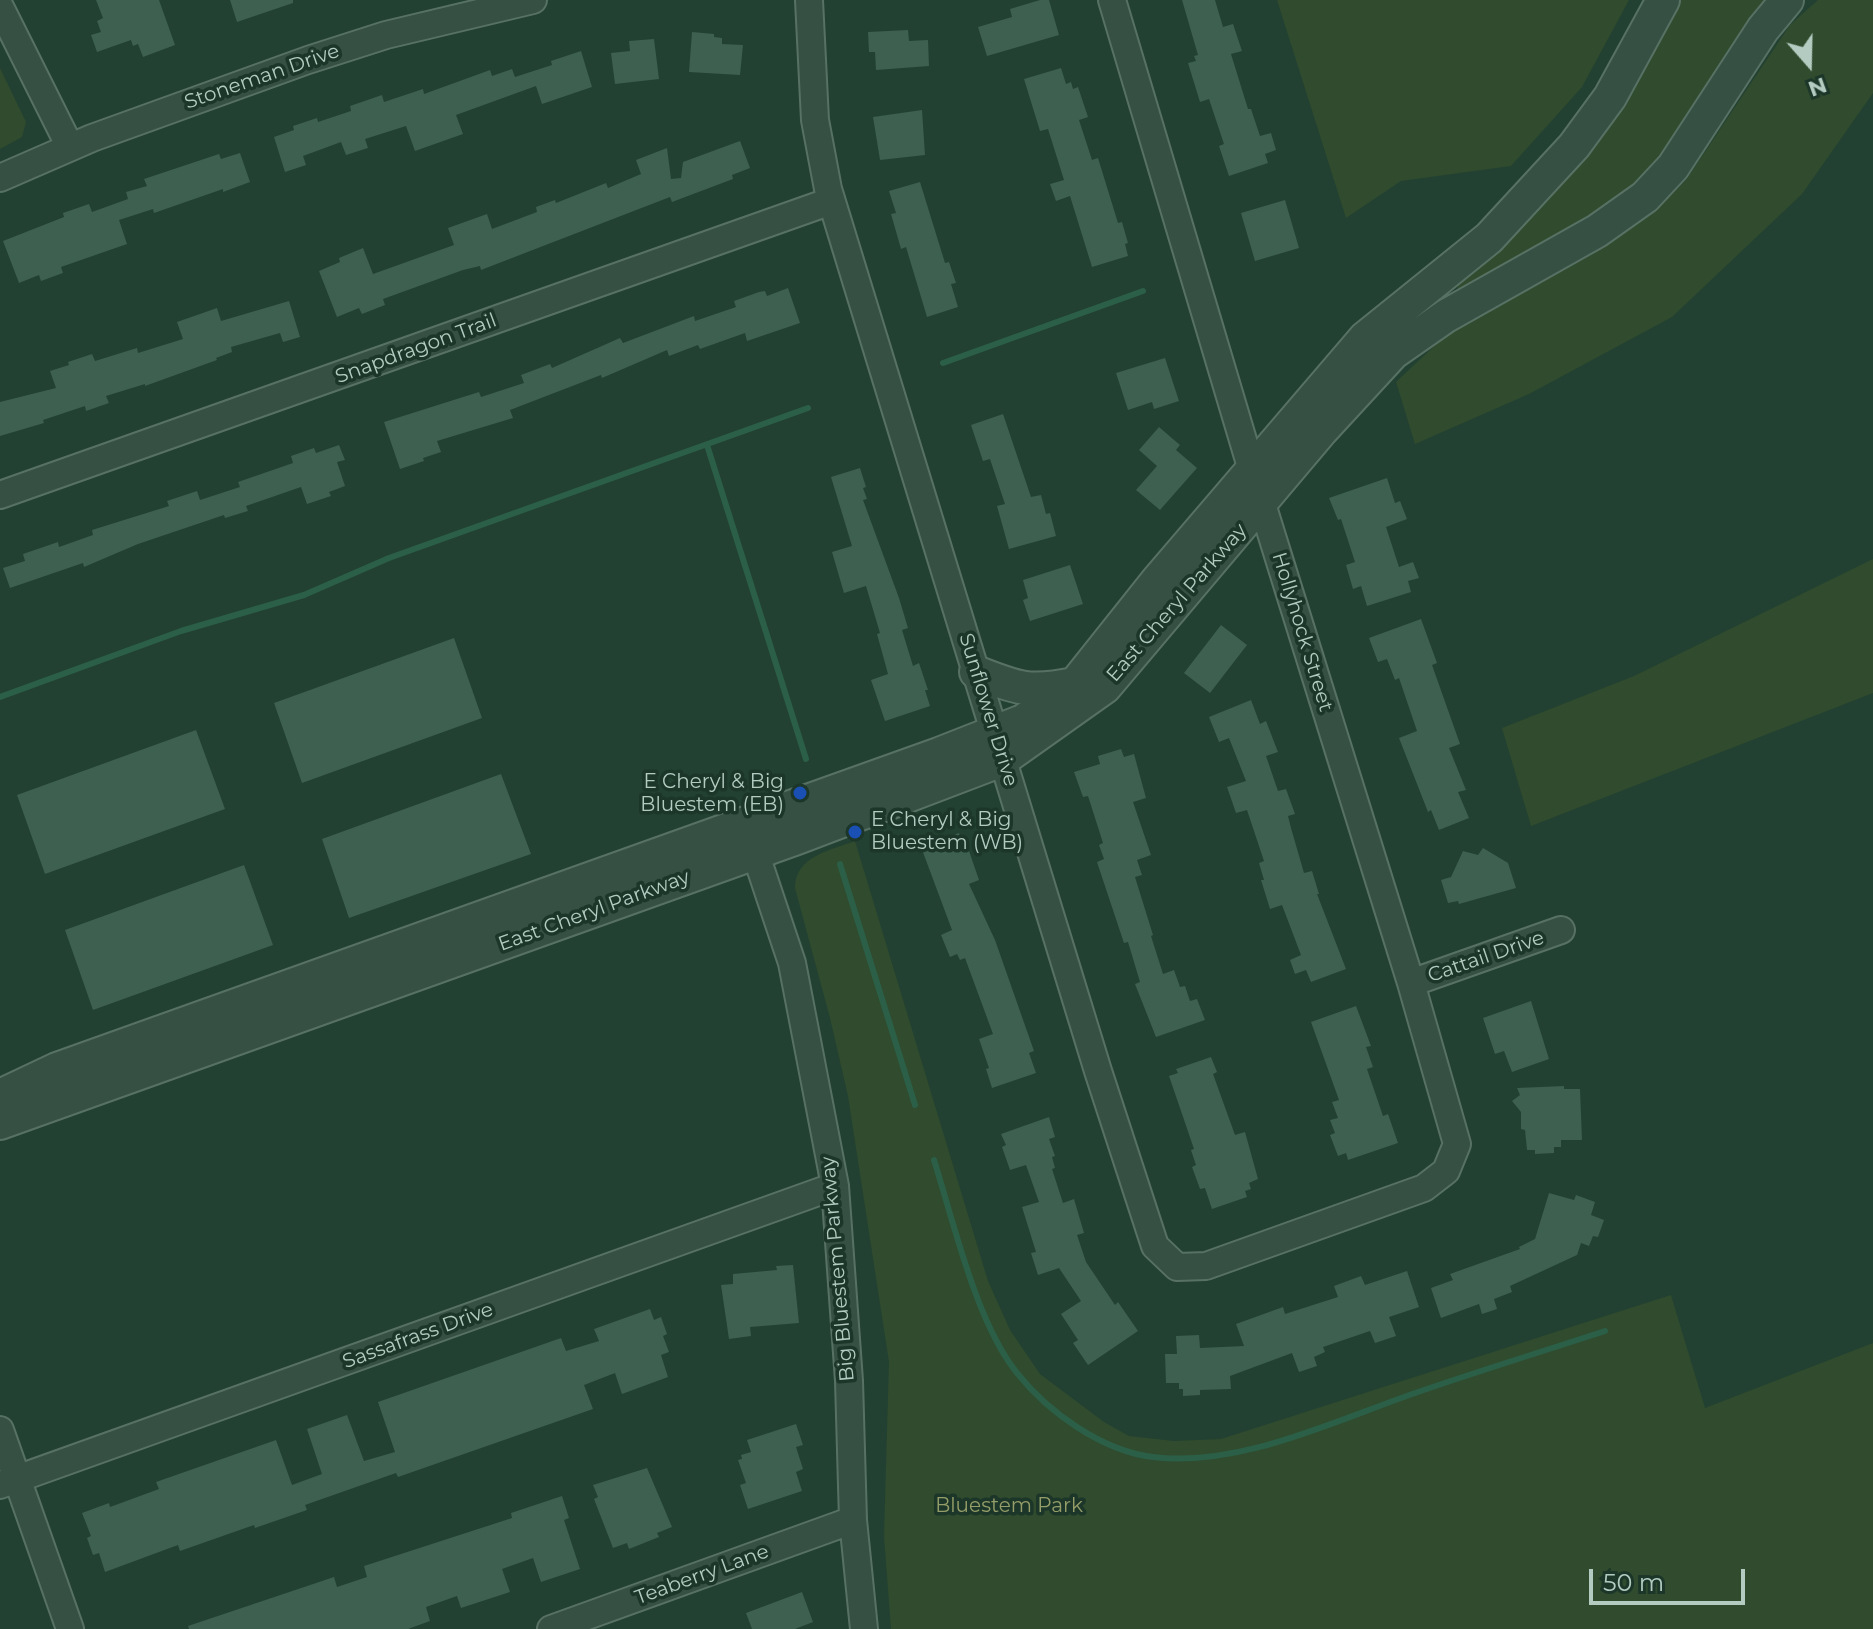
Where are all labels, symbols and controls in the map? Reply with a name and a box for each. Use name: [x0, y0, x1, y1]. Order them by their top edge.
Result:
north arrow: [1769, 24, 1849, 104]
street label: Stoneman Drive: [181, 39, 343, 115]
text: N: [1804, 71, 1830, 103]
street label: Snapdragon Trail: [332, 309, 500, 389]
street label: East Cheryl Parkway: [1102, 519, 1252, 687]
street label: Hollyhock Street: [1266, 550, 1338, 714]
street label: Sunflower Drive: [953, 631, 1023, 789]
place label: E Cheryl & Big Bluestem (EB): [640, 770, 784, 817]
marker: E Cheryl & Big Bluestem (EB): [791, 784, 809, 802]
place label: E Cheryl & Big Bluestem (WB): [871, 808, 1023, 855]
marker: E Cheryl & Big Bluestem (WB): [846, 823, 864, 841]
street label: East Cheryl Parkway: [495, 865, 693, 957]
street label: Cattail Drive: [1425, 926, 1547, 988]
street label: Big Bluestem Parkway: [816, 1155, 860, 1383]
street label: Sassafrass Drive: [339, 1298, 497, 1374]
park label: Bluestem Park: [935, 1494, 1083, 1518]
street label: Teaberry Lane: [632, 1540, 772, 1610]
scale bar: [1593, 1553, 1749, 1603]
text: 50 m: [1603, 1568, 1664, 1597]

